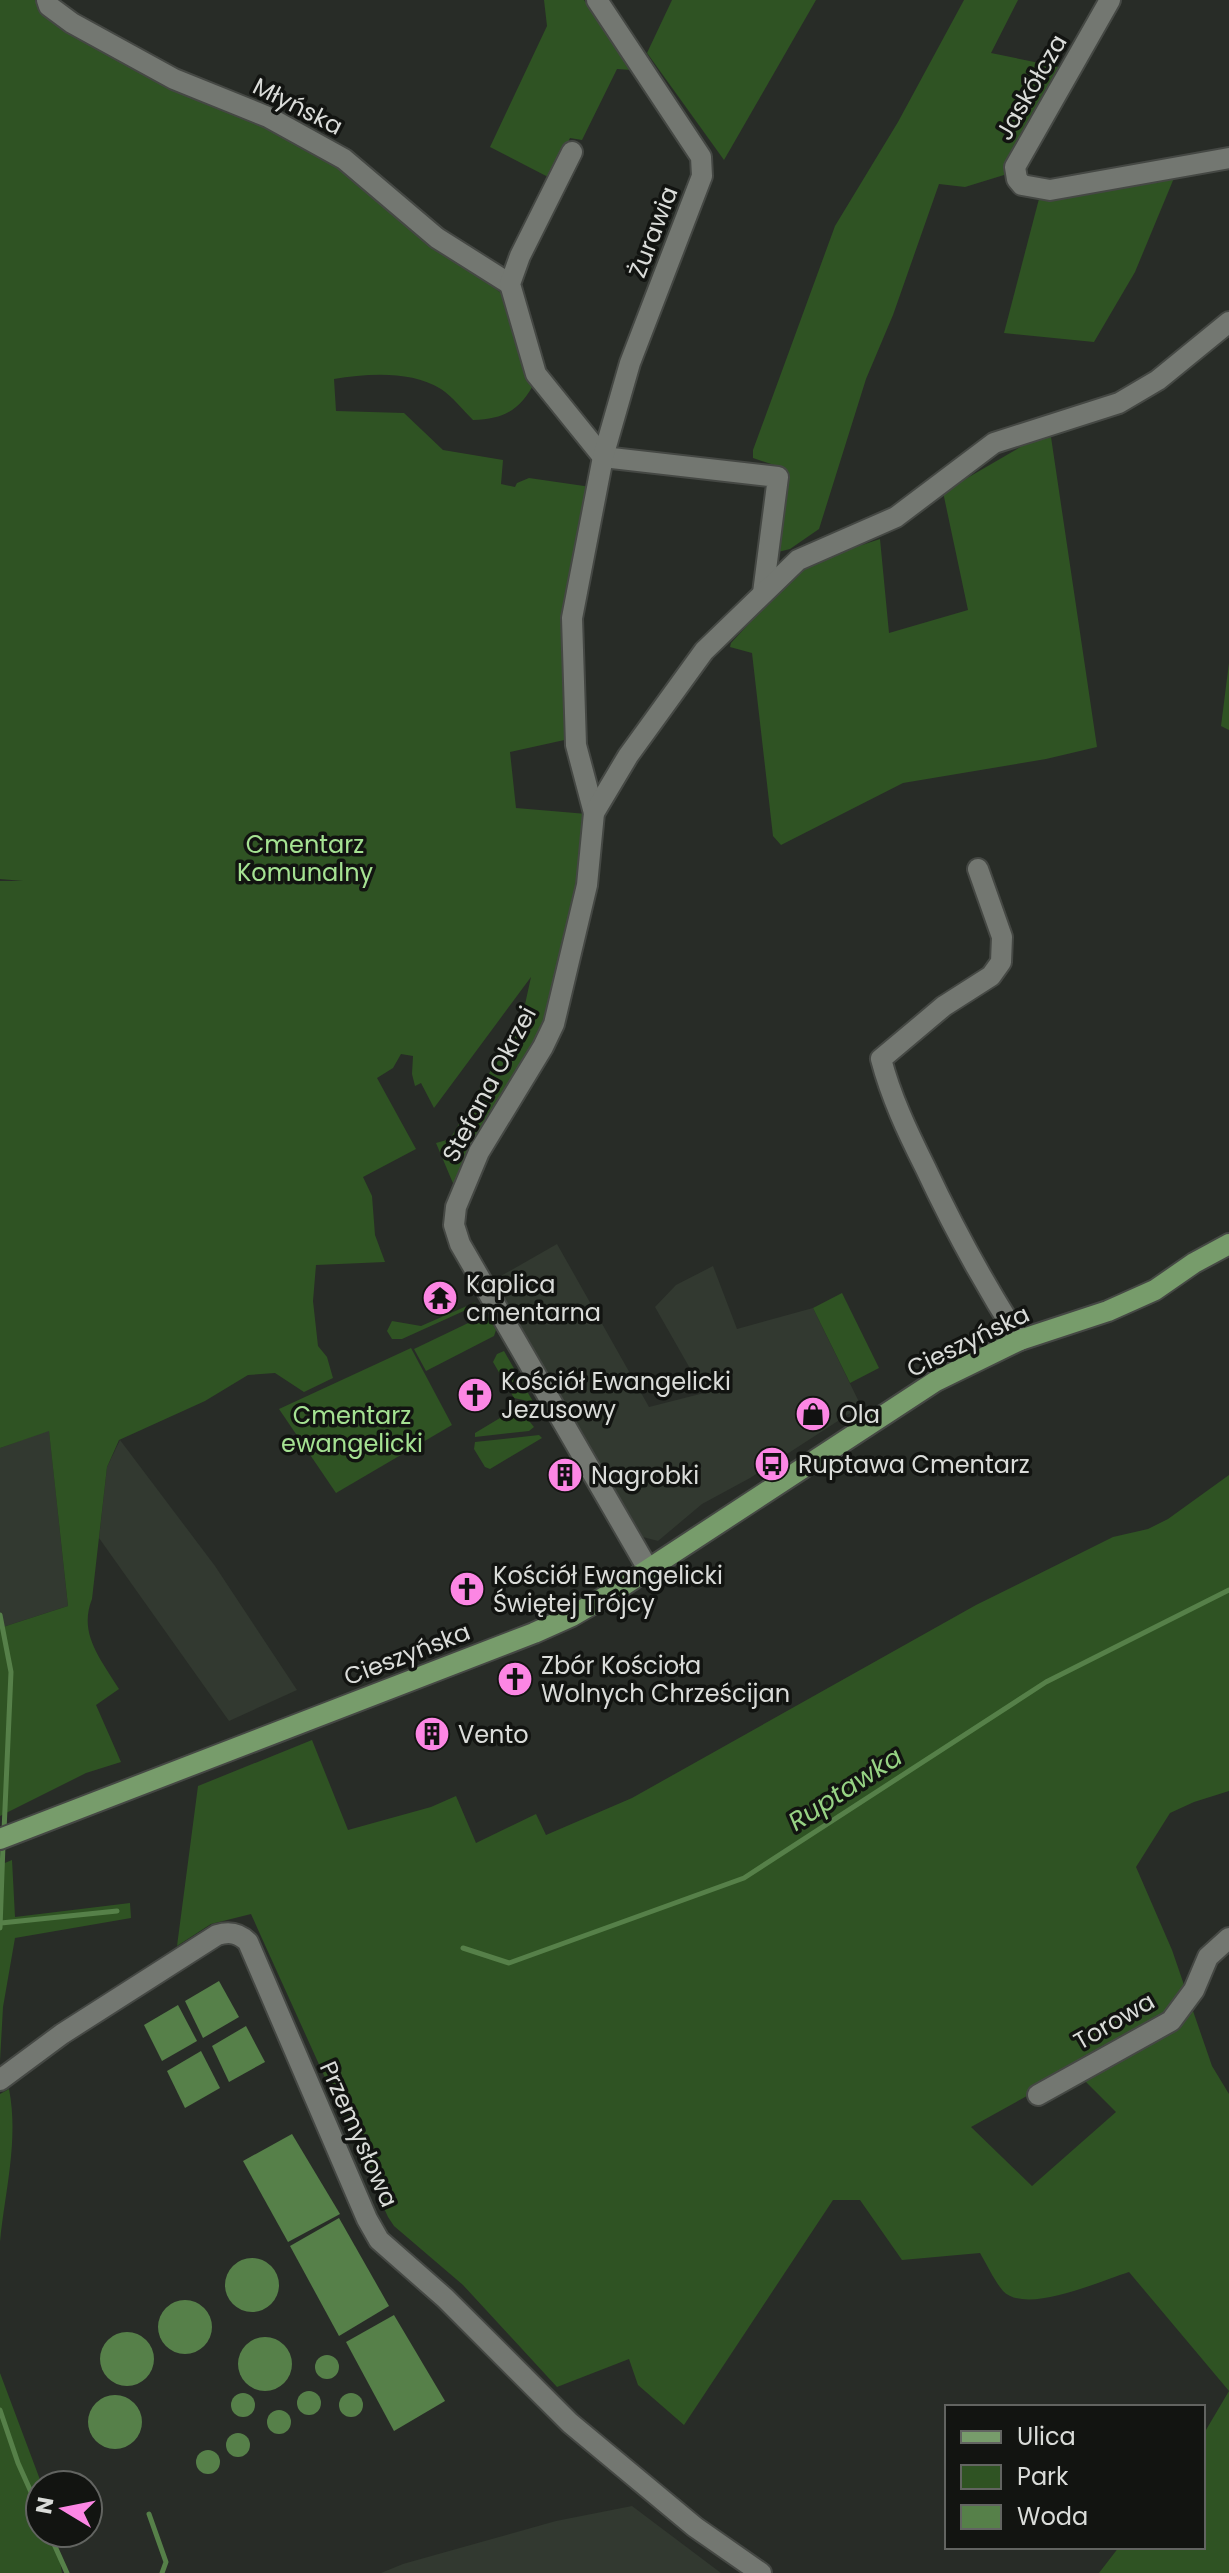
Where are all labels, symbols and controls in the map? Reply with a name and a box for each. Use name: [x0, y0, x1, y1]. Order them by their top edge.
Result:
street label: Jaskółcza: [987, 28, 1075, 146]
street label: Młyńska: [247, 69, 349, 143]
street label: Żurawia: [621, 182, 685, 282]
park label: Cmentarz Komunalny: [237, 828, 374, 889]
street label: Stefana Okrzei: [434, 1000, 544, 1168]
place label: Kaplica cmentarna: [466, 1268, 601, 1329]
temple icon: Kaplica cmentarna: [421, 1279, 459, 1317]
street label: Cieszyńska: [901, 1297, 1035, 1385]
place label: Kościół Ewangelicki Jezusowy: [501, 1365, 731, 1426]
church icon: Kościół Ewangelicki Jezusowy: [456, 1376, 494, 1414]
shop icon: Ola: [794, 1395, 832, 1433]
place label: Ola: [839, 1398, 880, 1431]
park label: Cmentarz ewangelicki: [281, 1399, 423, 1460]
bus stop icon: Ruptawa Cmentarz: [753, 1445, 791, 1483]
place label: Ruptawa Cmentarz: [798, 1448, 1030, 1481]
building icon: Nagrobki: [546, 1456, 584, 1494]
place label: Nagrobki: [591, 1459, 699, 1492]
place label: Kościół Ewangelicki Świętej Trójcy: [493, 1559, 723, 1620]
church icon: Kościół Ewangelicki Świętej Trójcy: [448, 1570, 486, 1608]
street label: Cieszyńska: [339, 1615, 475, 1693]
place label: Zbór Kościoła Wolnych Chrześcijan: [541, 1649, 790, 1710]
church icon: Zbór Kościoła Wolnych Chrześcijan: [496, 1660, 534, 1698]
building icon: Vento: [413, 1715, 451, 1753]
place label: Vento: [458, 1718, 529, 1751]
water label: Ruptawka: [781, 1739, 909, 1839]
street label: Torowa: [1067, 1985, 1161, 2057]
street label: Przemysłowa: [312, 2056, 406, 2212]
legend: [945, 2405, 1205, 2549]
text: Ulica: [1017, 2420, 1076, 2453]
text: Park: [1017, 2460, 1069, 2493]
north arrow: [24, 2469, 104, 2549]
text: N: [28, 2495, 61, 2516]
text: Woda: [1017, 2500, 1088, 2533]

